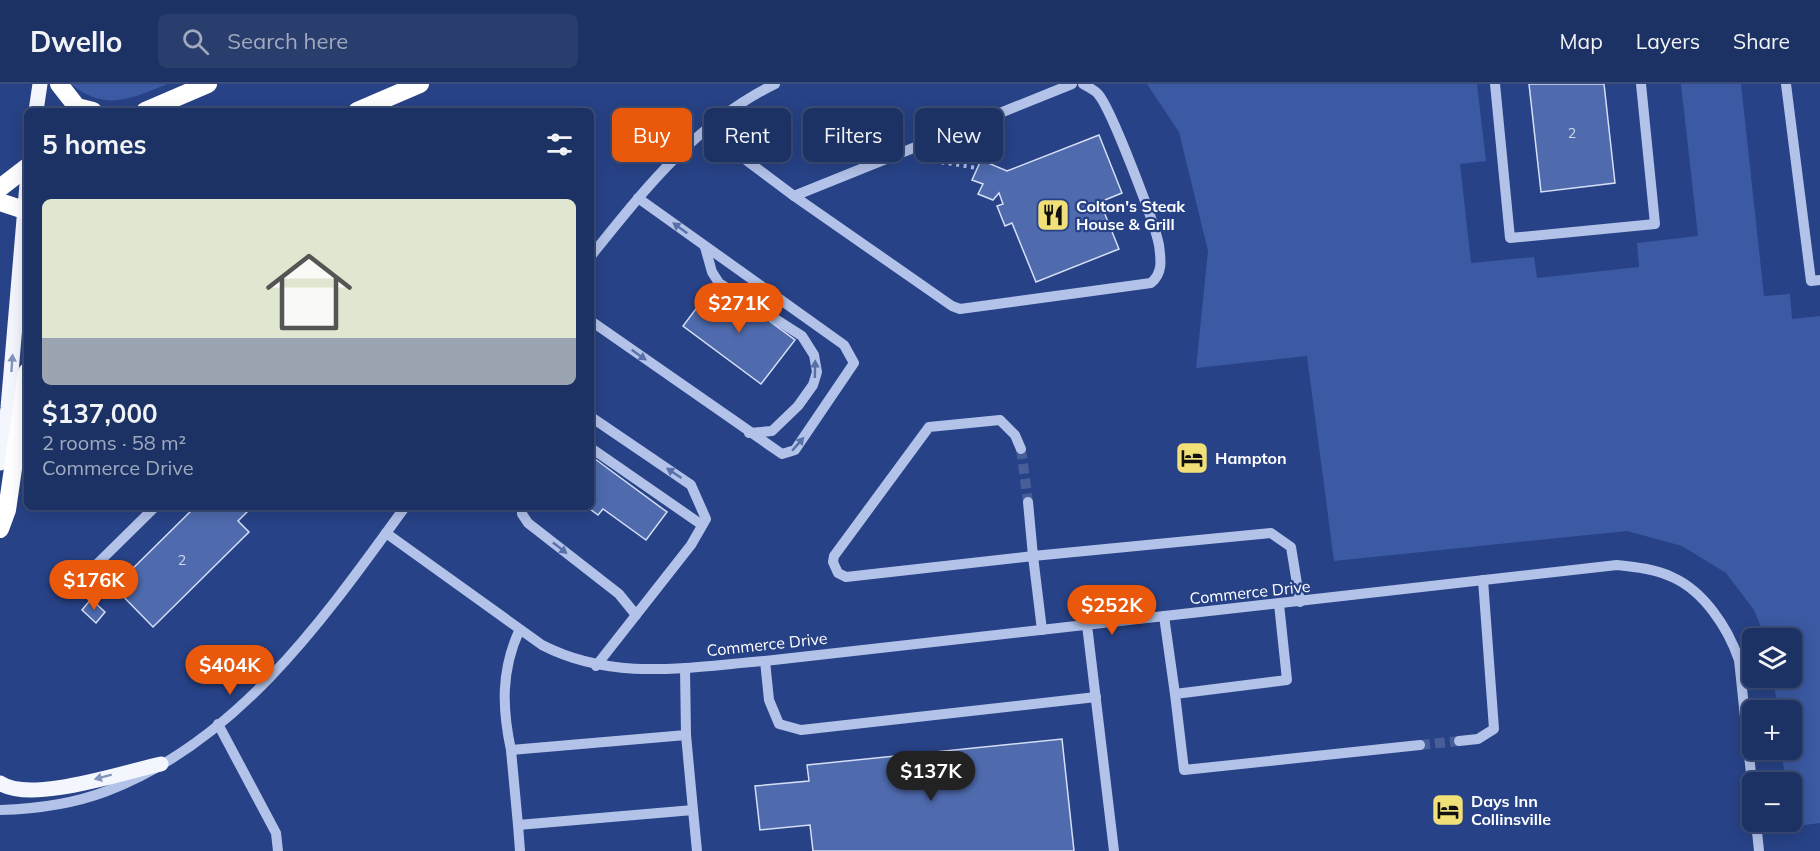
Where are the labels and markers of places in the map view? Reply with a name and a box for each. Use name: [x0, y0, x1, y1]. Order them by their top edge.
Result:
place label: Colton's Steak House & Grill: [1076, 196, 1186, 234]
restaurant icon: Colton's Steak House & Grill: [1035, 197, 1071, 233]
pin: $271K: [697, 283, 781, 334]
hotel icon: Hampton: [1174, 440, 1210, 476]
place label: Hampton: [1215, 448, 1287, 468]
pin: $176K: [52, 560, 136, 611]
pin: $252K: [1070, 585, 1154, 636]
pin: $404K: [188, 645, 272, 696]
pin: $137K: [889, 751, 973, 802]
place label: Days Inn Collinsville: [1471, 791, 1551, 829]
hotel icon: Days Inn Collinsville: [1430, 792, 1466, 828]

